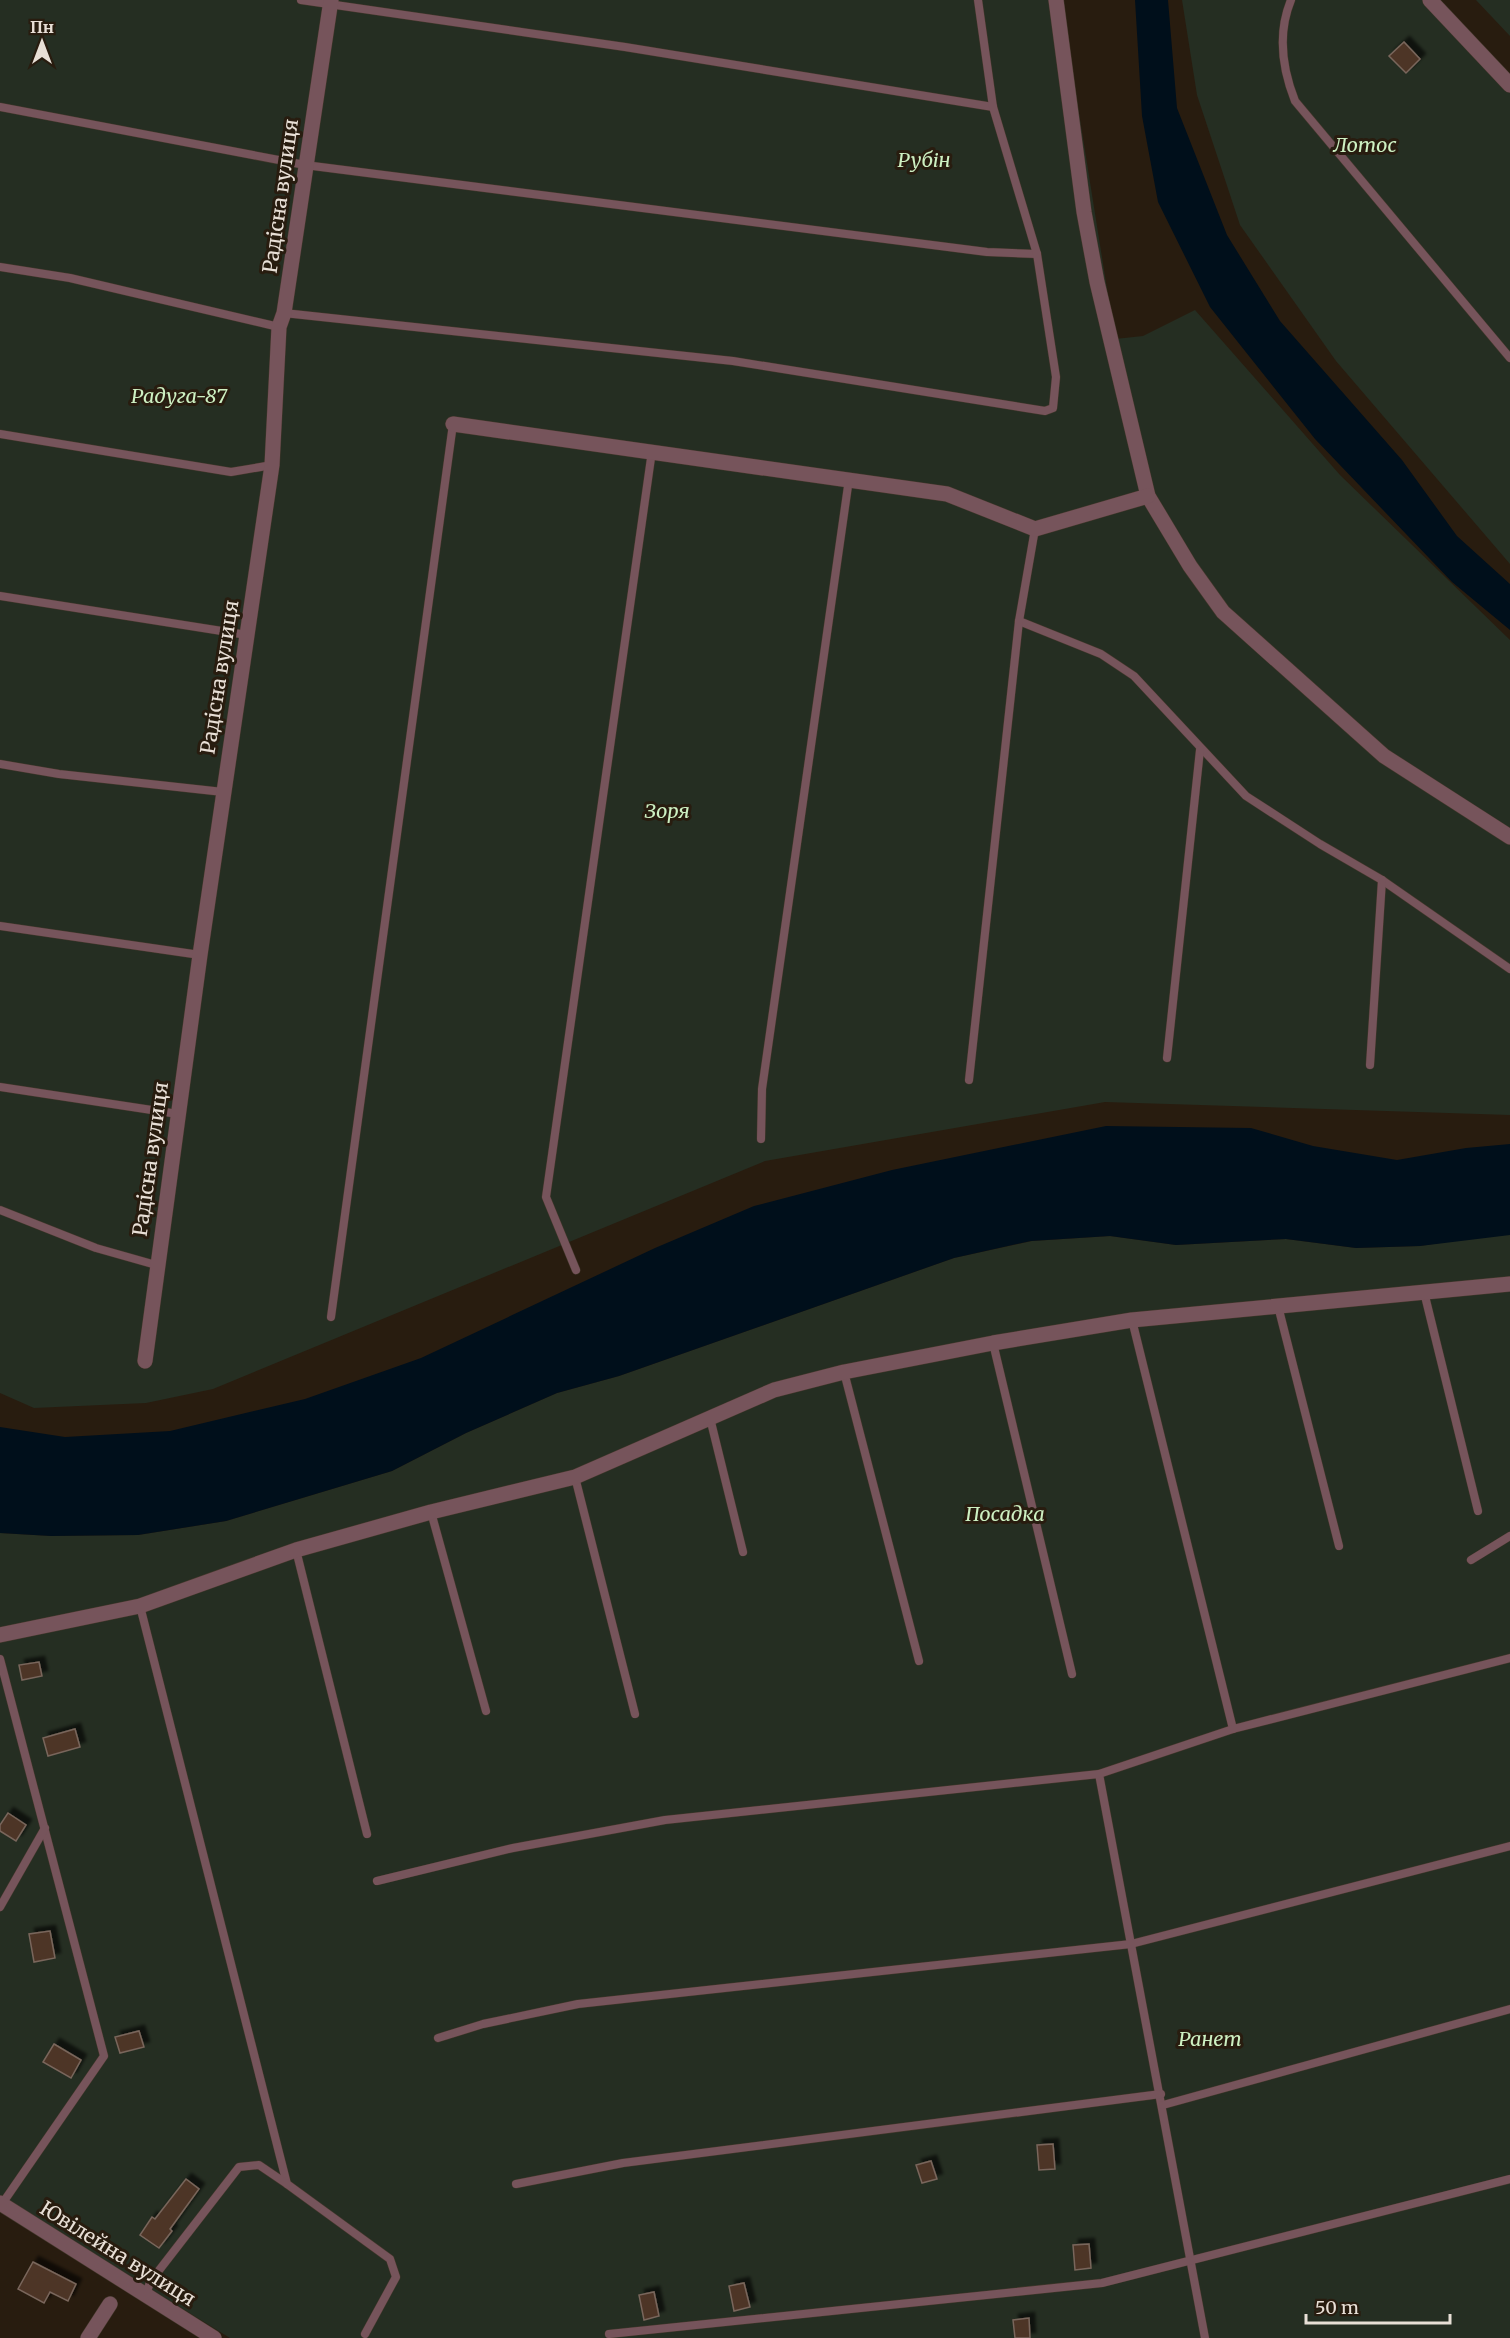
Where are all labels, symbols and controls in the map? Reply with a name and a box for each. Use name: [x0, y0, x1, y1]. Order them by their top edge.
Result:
north arrow: [12, 12, 72, 72]
text: Пн: [30, 17, 54, 37]
street label: Радісна вулиця: [257, 117, 303, 275]
park label: Лотос: [1332, 132, 1397, 157]
park label: Рубін: [897, 147, 951, 172]
park label: Радуга-87: [131, 383, 228, 408]
street label: Радісна вулиця: [194, 598, 244, 756]
park label: Зоря: [644, 798, 690, 823]
street label: Радісна вулиця: [127, 1080, 173, 1238]
park label: Посадка: [965, 1501, 1045, 1526]
park label: Ранет: [1178, 2026, 1242, 2051]
street label: Ювілейна вулиця: [35, 2195, 201, 2311]
scale bar: [1306, 2287, 1450, 2325]
text: 50 m: [1315, 2296, 1359, 2319]

